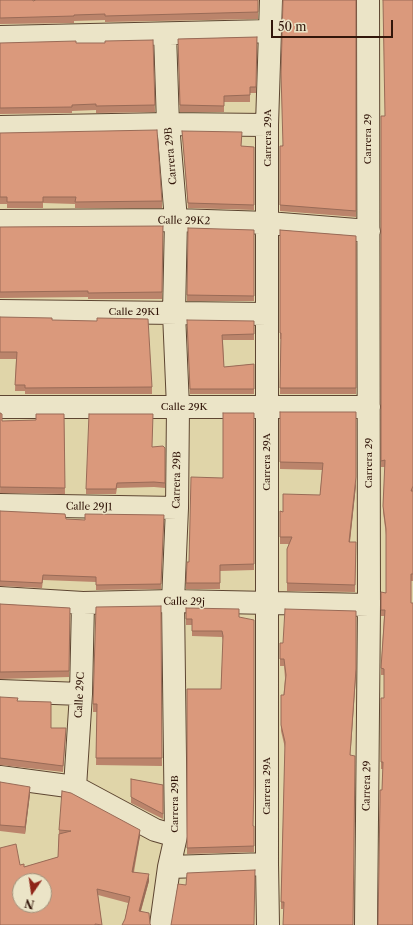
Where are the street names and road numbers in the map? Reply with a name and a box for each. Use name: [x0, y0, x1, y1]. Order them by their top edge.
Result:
street label: Carrera 29A: [262, 109, 274, 167]
street label: Carrera 29: [362, 114, 374, 164]
street label: Carrera 29B: [163, 127, 179, 185]
street label: Calle 29K2: [158, 215, 210, 227]
street label: Calle 29K1: [108, 306, 160, 318]
street label: Calle 29K: [161, 401, 207, 413]
street label: Carrera 29A: [261, 433, 273, 491]
street label: Carrera 29: [363, 438, 375, 488]
street label: Carrera 29B: [170, 451, 184, 509]
street label: Calle 29J1: [66, 501, 112, 513]
street label: Calle 29j: [163, 596, 205, 608]
street label: Calle 29C: [73, 671, 87, 719]
street label: Carrera 29A: [261, 757, 273, 815]
street label: Carrera 29: [361, 761, 373, 811]
street label: Carrera 29B: [169, 775, 181, 833]

